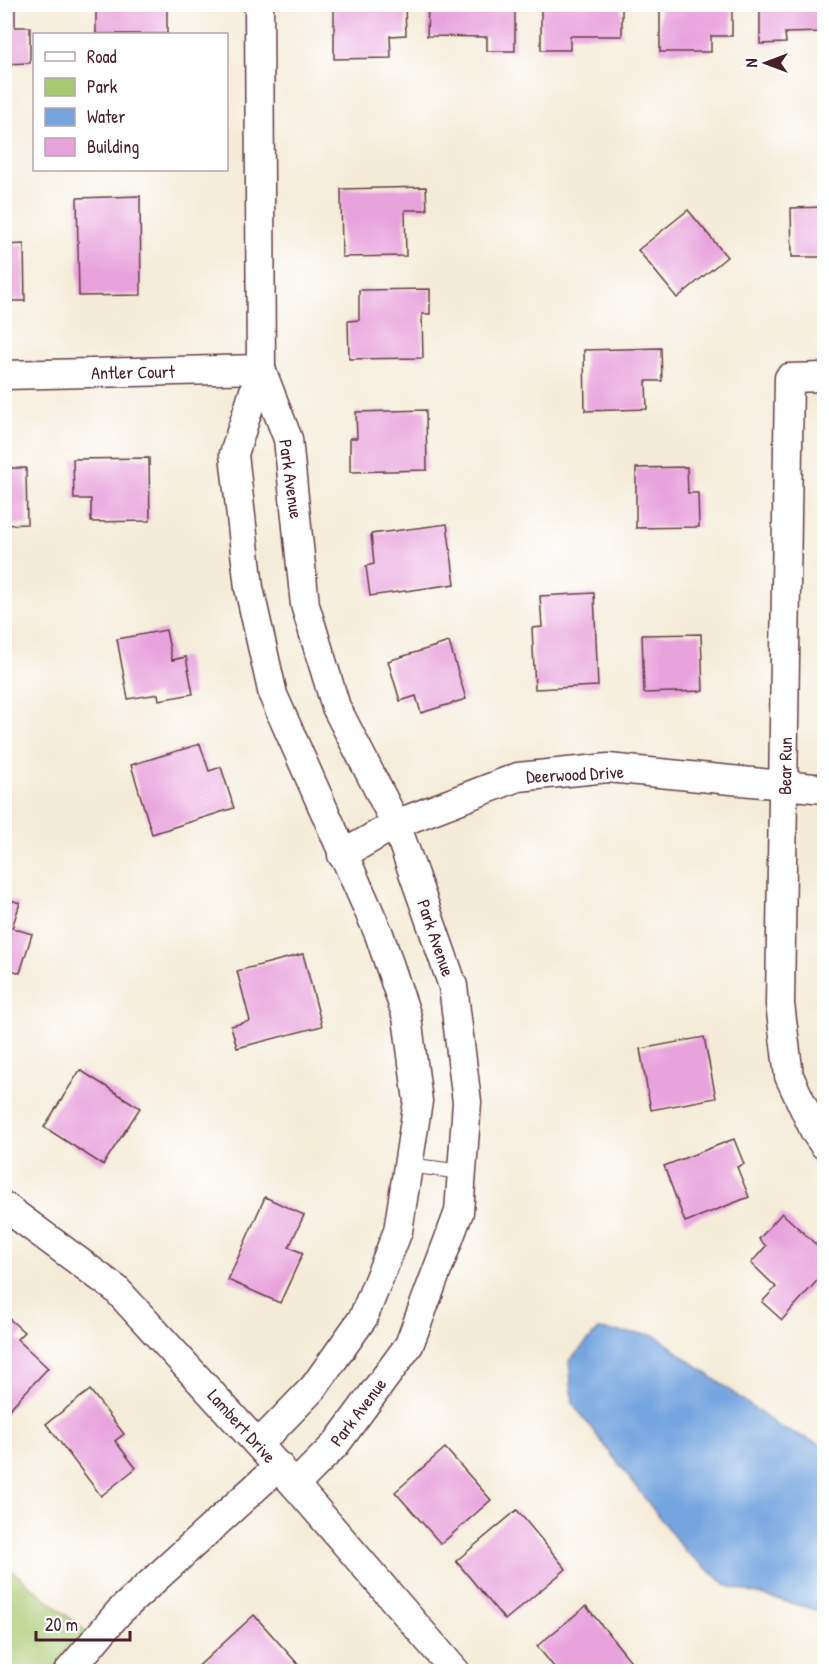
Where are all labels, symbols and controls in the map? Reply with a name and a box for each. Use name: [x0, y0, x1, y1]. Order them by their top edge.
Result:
legend: [33, 33, 228, 171]
north arrow: [736, 33, 796, 93]
text: Road: [87, 44, 117, 69]
text: N: [740, 58, 762, 67]
text: Park: [87, 74, 118, 99]
text: Water: [87, 104, 125, 129]
text: Building: [87, 134, 139, 159]
street label: Antler Court: [91, 359, 176, 385]
street label: Park Avenue: [273, 438, 309, 520]
street label: Bear Run: [772, 737, 798, 795]
street label: Deerwood Drive: [526, 759, 624, 789]
street label: Park Avenue: [411, 896, 461, 980]
street label: Park Avenue: [324, 1373, 392, 1451]
street label: Lambert Drive: [202, 1384, 282, 1468]
scale bar: [36, 1604, 130, 1642]
text: 20 m: [45, 1612, 78, 1637]

